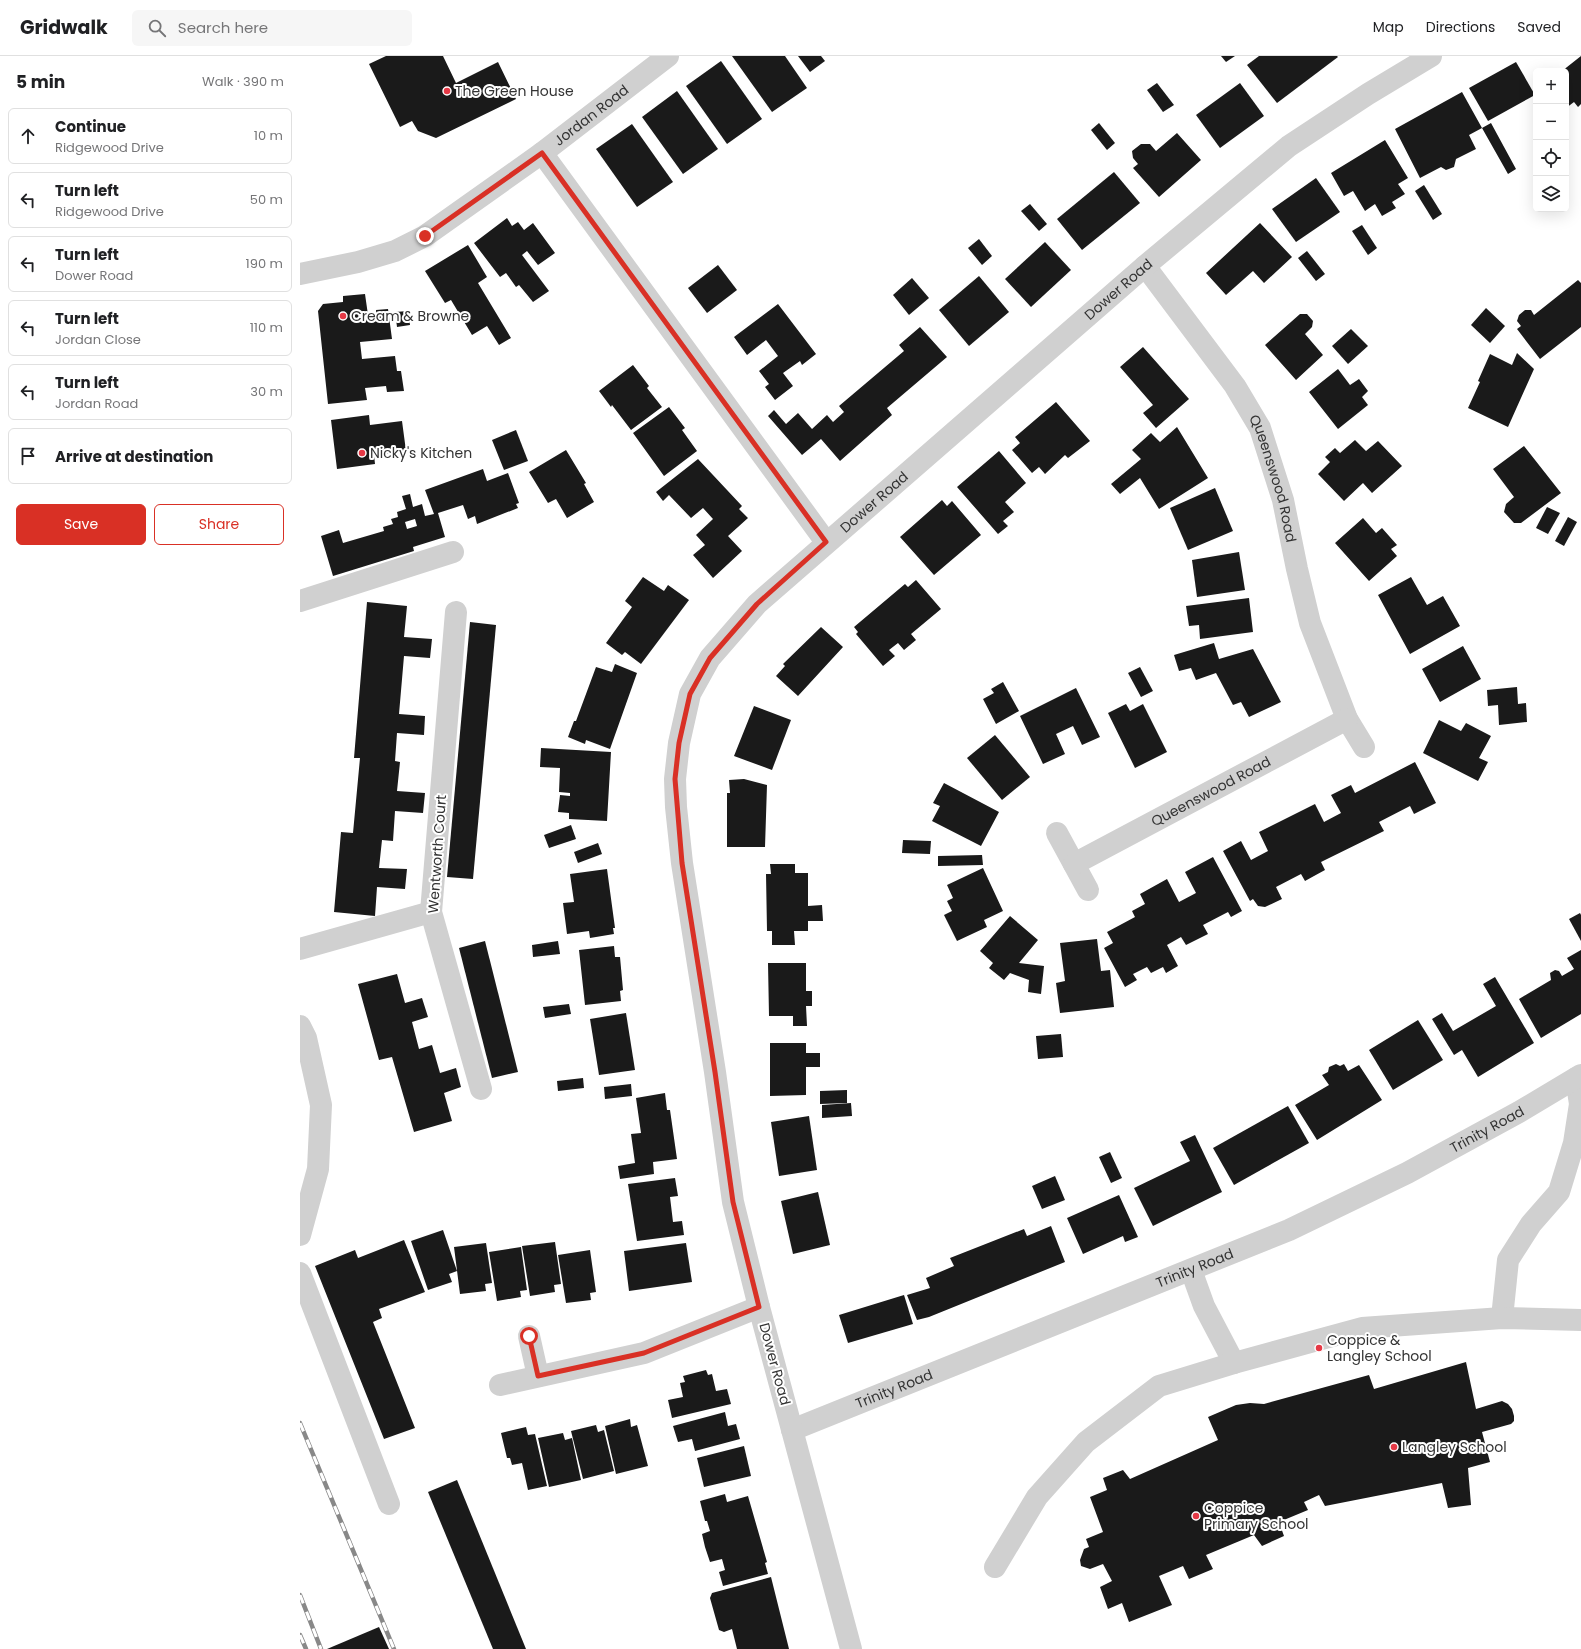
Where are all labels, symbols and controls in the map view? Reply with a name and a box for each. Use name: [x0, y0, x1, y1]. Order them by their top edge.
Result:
search box: [132, 10, 412, 46]
text: Gridwalk: [20, 14, 108, 41]
icon: search: [146, 17, 168, 39]
text: Search here: [178, 17, 268, 38]
text: Map: [1373, 17, 1404, 37]
text: Directions: [1426, 17, 1495, 37]
text: Saved: [1517, 17, 1561, 37]
map controls: [1533, 68, 1569, 212]
button: +: [1533, 68, 1569, 104]
text: 5 min: [16, 70, 65, 94]
text: Walk · 390 m: [202, 72, 284, 91]
street label: Jordan Road: [550, 80, 633, 150]
place label: The Green House: [455, 81, 574, 101]
marker: The Green House: [442, 86, 452, 96]
button: −: [1533, 104, 1569, 140]
text: Continue: [55, 116, 126, 137]
icon: ahead: [17, 125, 39, 147]
text: 10 m: [254, 126, 283, 145]
text: Ridgewood Drive: [55, 138, 164, 157]
button: locate: [1533, 140, 1569, 176]
button: layers: [1533, 176, 1569, 212]
text: Turn left: [55, 180, 119, 201]
icon: left: [17, 189, 39, 211]
text: 50 m: [250, 190, 283, 209]
text: Ridgewood Drive: [55, 202, 164, 221]
route end: [416, 227, 434, 245]
text: Turn left: [55, 244, 119, 265]
icon: left: [17, 253, 39, 275]
text: 190 m: [246, 254, 283, 273]
street label: Dower Road: [1080, 254, 1157, 324]
text: Dower Road: [55, 266, 133, 285]
place label: Cream & Browne: [351, 306, 470, 326]
text: Turn left: [55, 308, 119, 329]
marker: Cream & Browne: [338, 311, 348, 321]
icon: left: [17, 317, 39, 339]
text: 110 m: [250, 318, 283, 337]
text: Jordan Close: [55, 330, 141, 349]
text: Turn left: [55, 372, 119, 393]
icon: left: [17, 381, 39, 403]
text: 30 m: [250, 382, 283, 401]
text: Jordan Road: [55, 394, 138, 413]
street label: Queenswood Road: [1244, 411, 1301, 544]
place label: Nicky's Kitchen: [370, 443, 472, 463]
icon: arrive: [17, 445, 39, 467]
text: Arrive at destination: [55, 446, 213, 467]
marker: Nicky's Kitchen: [357, 448, 367, 458]
street label: Dower Road: [836, 467, 913, 537]
button: Save: [16, 504, 146, 545]
button: Share: [154, 504, 284, 545]
street label: Queenswood Road: [1148, 751, 1274, 831]
street label: Wentworth Court: [423, 794, 451, 914]
street label: Trinity Road: [1446, 1101, 1528, 1158]
street label: Trinity Road: [1153, 1243, 1236, 1293]
street label: Dower Road: [754, 1321, 796, 1407]
route start: [520, 1327, 538, 1345]
place label: Coppice & Langley School: [1327, 1330, 1432, 1366]
marker: Coppice & Langley School: [1314, 1343, 1324, 1353]
street label: Trinity Road: [852, 1364, 936, 1413]
place label: Langley School: [1402, 1437, 1507, 1457]
marker: Langley School: [1389, 1442, 1399, 1452]
place label: Coppice Primary School: [1204, 1498, 1309, 1534]
marker: Coppice Primary School: [1191, 1511, 1201, 1521]

